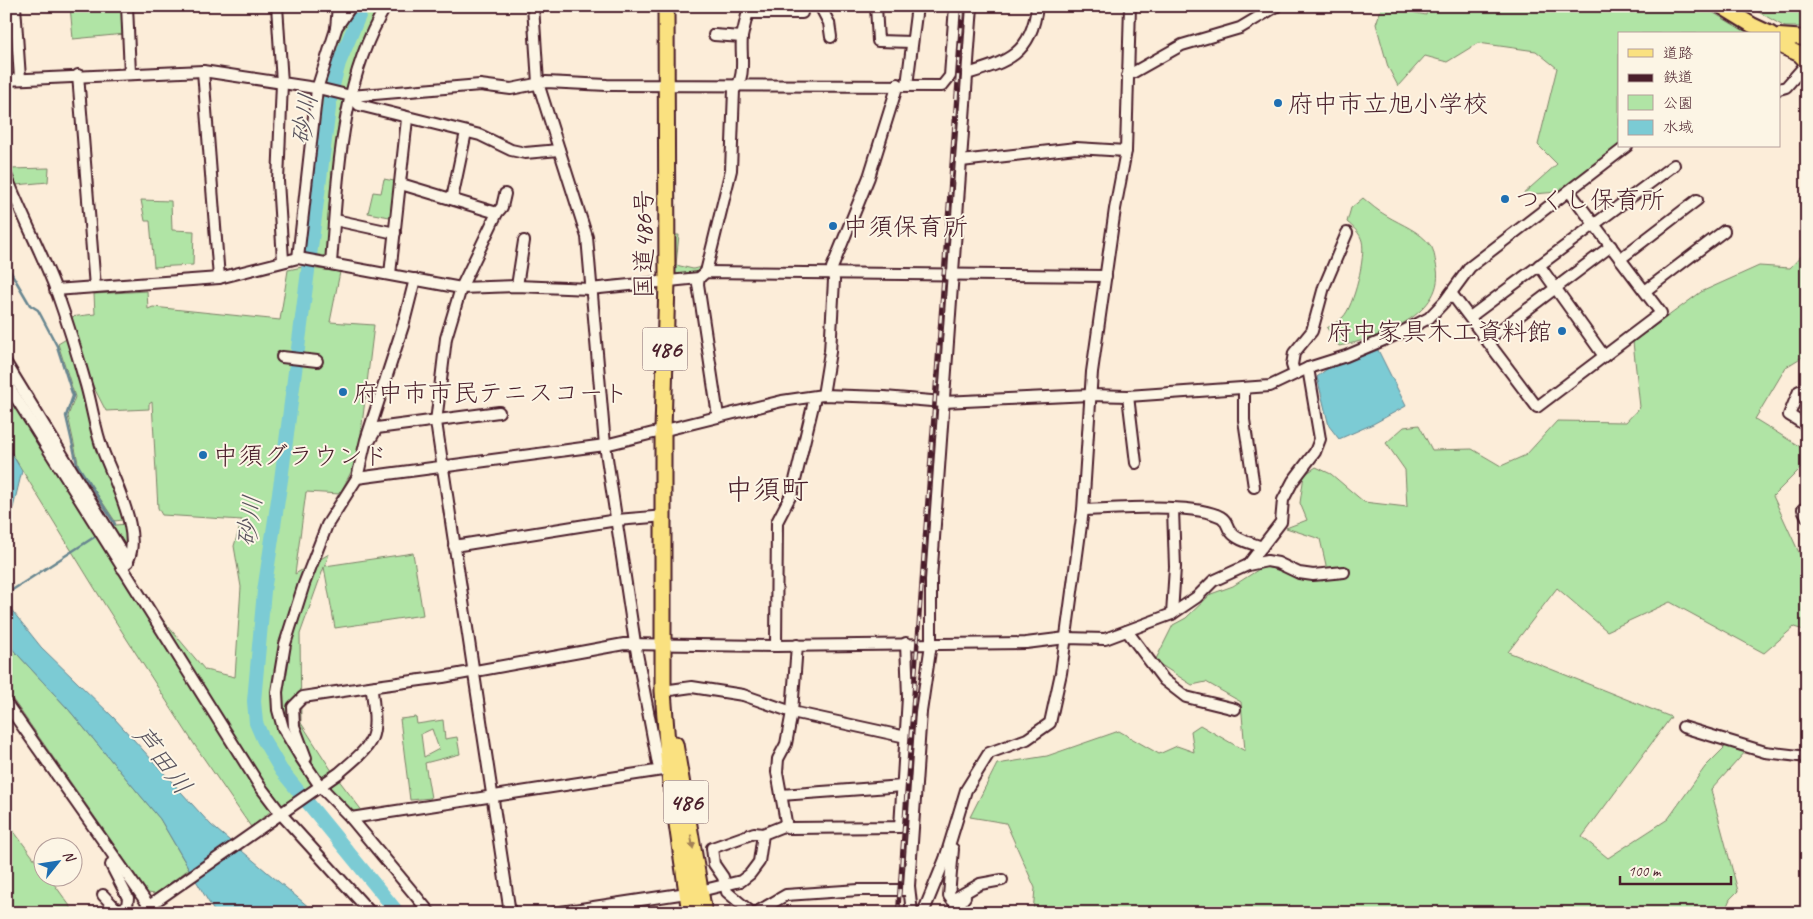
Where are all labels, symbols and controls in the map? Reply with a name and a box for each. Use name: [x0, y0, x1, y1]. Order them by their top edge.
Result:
legend: [1618, 32, 1780, 148]
text: 道路: [1663, 44, 1693, 63]
text: 鉄道: [1663, 68, 1693, 87]
place label: 府中市立旭小学校: [1288, 88, 1488, 120]
water label: 砂川: [284, 91, 325, 147]
text: 公園: [1663, 94, 1693, 113]
marker: 府中市立旭小学校: [1272, 97, 1284, 109]
text: 水域: [1663, 118, 1693, 137]
place label: つくし保育所: [1515, 184, 1665, 216]
street label: 国道486号: [628, 190, 660, 298]
marker: つくし保育所: [1499, 193, 1511, 205]
place label: 中須保育所: [843, 211, 968, 243]
marker: 中須保育所: [827, 220, 839, 232]
place label: 府中家具木工資料館: [1327, 316, 1552, 348]
marker: 府中家具木工資料館: [1556, 325, 1568, 337]
road number: 486: [642, 328, 688, 370]
place label: 府中市市民テニスコート: [353, 377, 629, 409]
marker: 府中市市民テニスコート: [337, 386, 349, 398]
place label: 中須グラウンド: [213, 440, 388, 472]
marker: 中須グラウンド: [197, 449, 209, 461]
district label: 中須町: [725, 472, 809, 507]
water label: 砂川: [230, 493, 269, 549]
water label: 芦田川: [126, 719, 199, 801]
road number: 486: [664, 780, 708, 824]
one-way arrow: [689, 835, 697, 851]
north arrow: [32, 836, 82, 886]
text: N: [59, 848, 80, 866]
scale bar: [1620, 854, 1732, 886]
text: 100 m: [1628, 862, 1662, 881]

